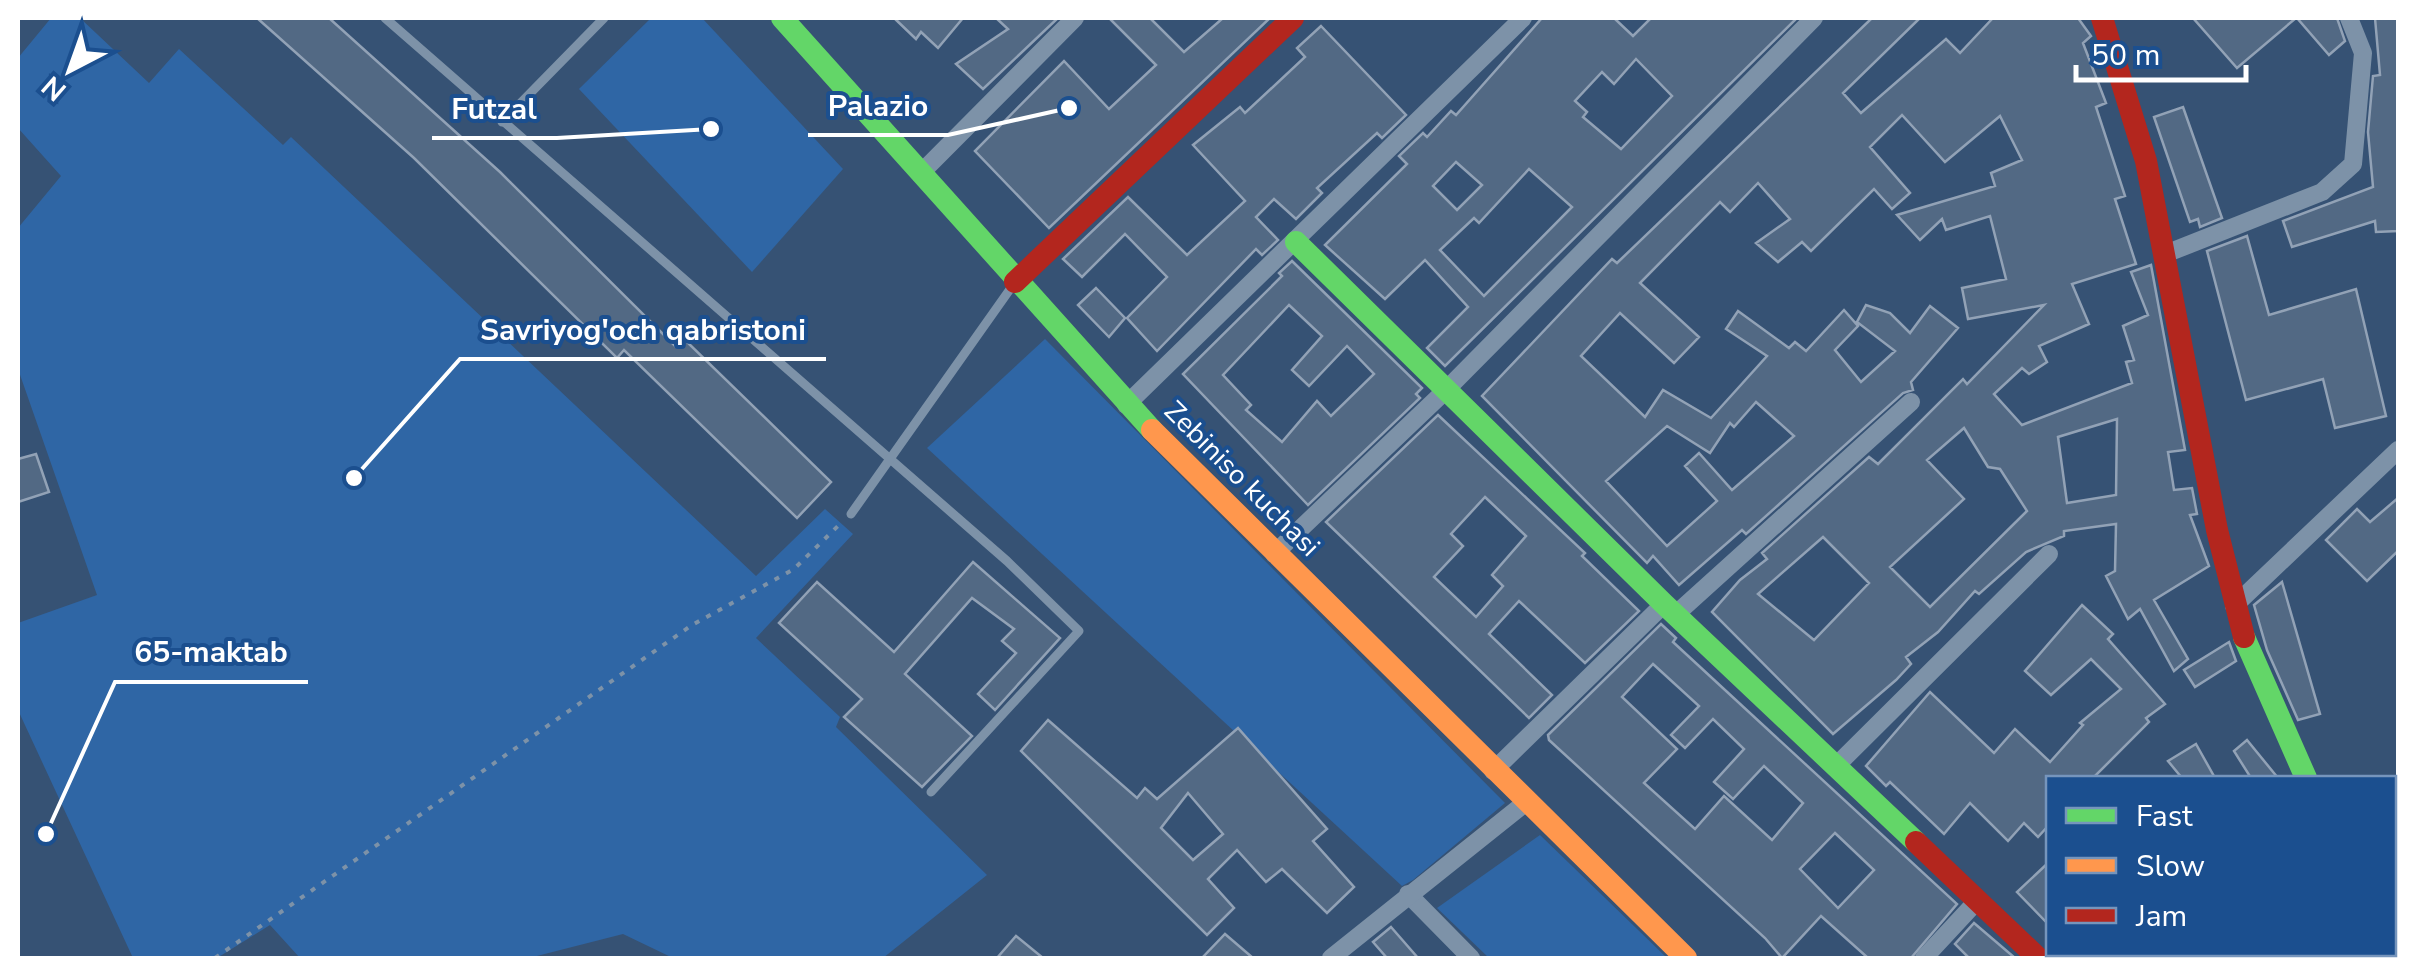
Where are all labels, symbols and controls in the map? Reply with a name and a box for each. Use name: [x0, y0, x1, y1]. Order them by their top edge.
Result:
north arrow: [20, 20, 120, 120]
scale bar: [2076, 20, 2246, 82]
text: 50 m: [2091, 35, 2160, 76]
text: N: [34, 67, 75, 109]
callout: Palazio: [808, 75, 948, 135]
callout: Futzal: [432, 78, 557, 138]
text: Palazio: [828, 86, 928, 127]
text: Futzal: [451, 89, 537, 130]
callout: Savriyog'och qabristoni: [460, 299, 826, 359]
text: Savriyog'och qabristoni: [480, 310, 806, 351]
street label: Zebiniso kuchasi: [1156, 393, 1328, 565]
callout: 65-maktab: [115, 622, 308, 682]
text: 65-maktab: [134, 632, 288, 673]
legend: [2046, 776, 2396, 956]
text: Fast: [2136, 796, 2193, 837]
text: Slow: [2136, 846, 2205, 887]
text: Jam: [2135, 896, 2187, 937]

